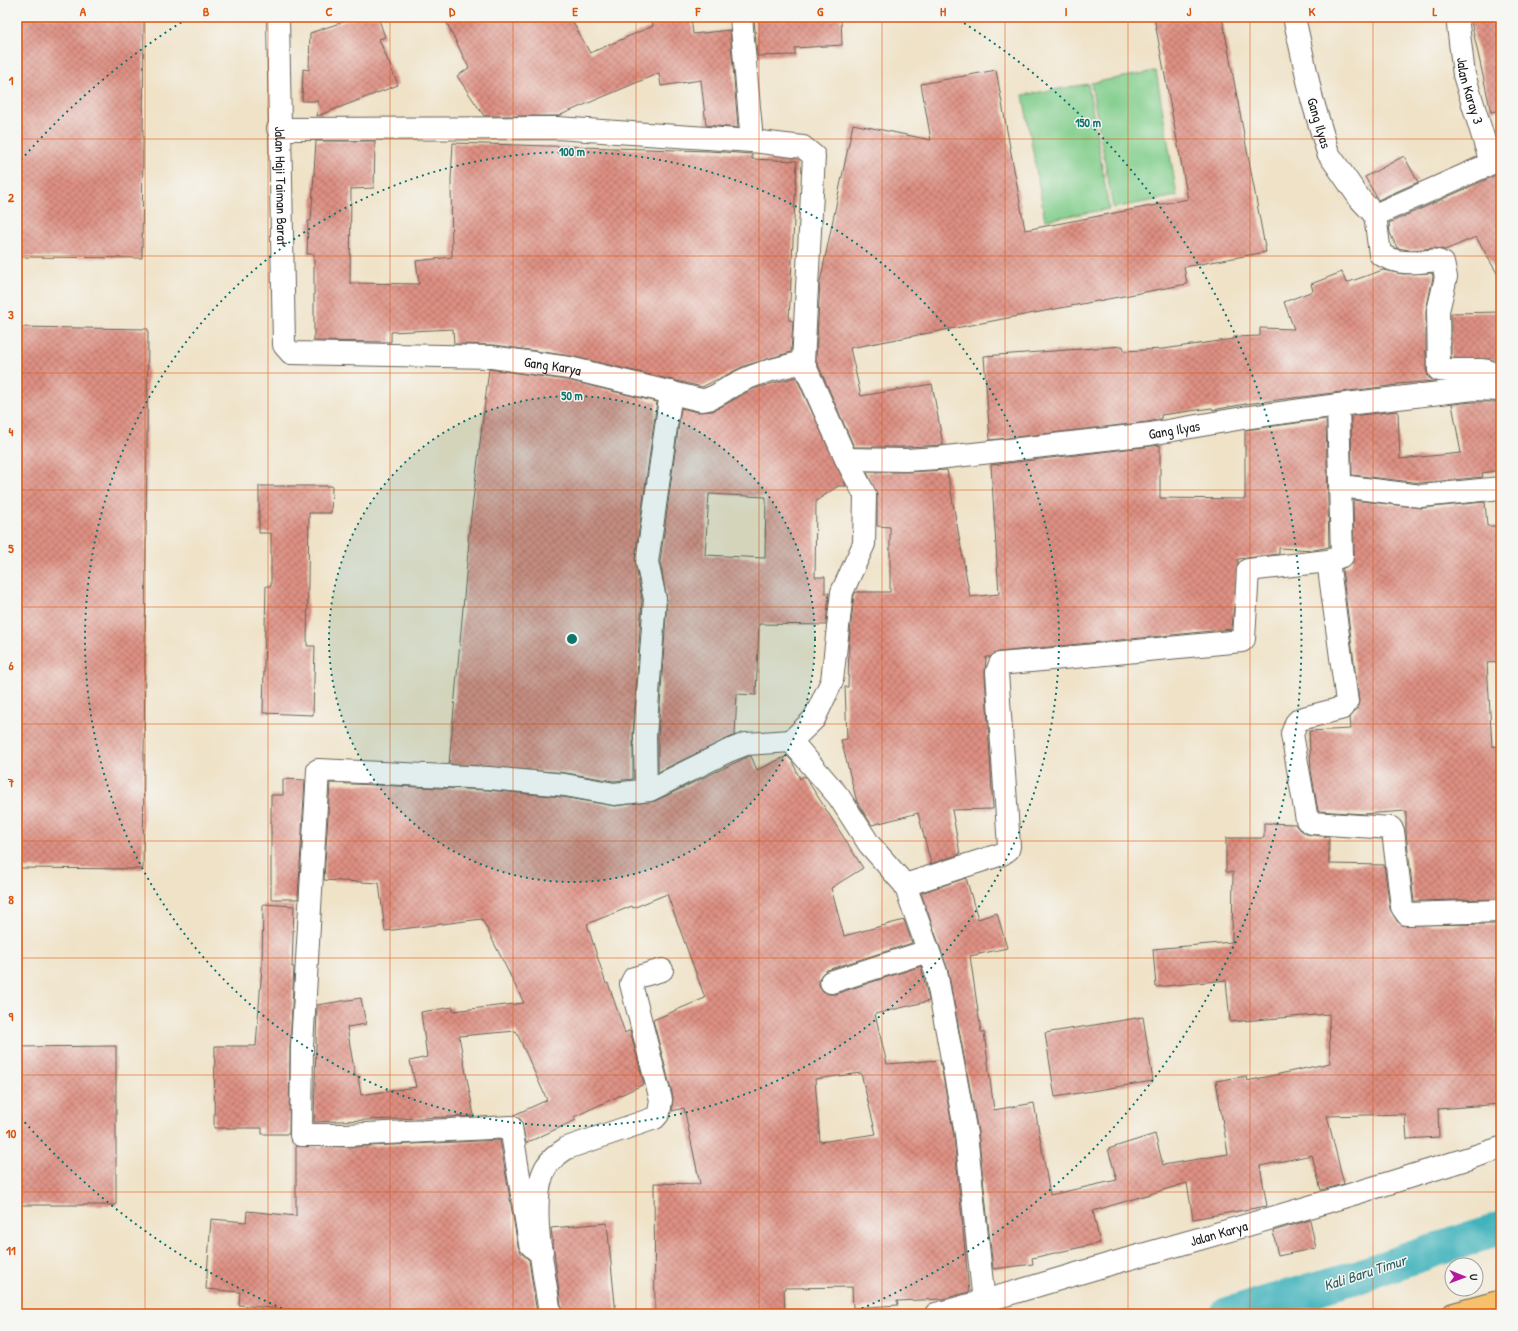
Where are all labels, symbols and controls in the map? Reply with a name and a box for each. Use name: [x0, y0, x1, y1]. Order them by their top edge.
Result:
text: A: [80, 2, 87, 20]
text: B: [203, 2, 210, 20]
text: C: [325, 2, 333, 20]
text: D: [449, 2, 456, 20]
text: E: [572, 2, 578, 20]
text: F: [695, 2, 702, 20]
text: G: [817, 2, 824, 20]
text: H: [940, 2, 946, 20]
text: I: [1064, 2, 1068, 20]
text: J: [1187, 2, 1192, 20]
text: K: [1309, 2, 1316, 20]
text: L: [1433, 2, 1438, 20]
street label: Jalan Karay 3: [1453, 56, 1488, 126]
text: 1: [9, 71, 14, 89]
street label: Gang Ilyas: [1303, 95, 1336, 150]
text: 150 m: [1075, 114, 1101, 131]
street label: Jalan Haji Taiman Barat: [271, 126, 292, 246]
text: 100 m: [559, 143, 585, 160]
text: 2: [8, 188, 15, 206]
text: 3: [8, 305, 14, 323]
street label: Gang Karya: [523, 352, 584, 380]
text: 50 m: [561, 387, 583, 404]
street label: Gang Ilyas: [1147, 416, 1201, 443]
text: 4: [9, 422, 14, 440]
text: 5: [8, 539, 14, 557]
centre of rings: [565, 632, 579, 646]
text: 6: [8, 656, 14, 674]
text: 7: [7, 773, 15, 791]
text: 8: [8, 890, 14, 908]
text: 9: [9, 1007, 14, 1025]
text: 10: [6, 1124, 16, 1142]
street label: Jalan Karya: [1188, 1215, 1250, 1250]
text: 11: [6, 1241, 16, 1259]
water label: Kali Baru Timur: [1321, 1249, 1411, 1296]
north arrow: [1444, 1257, 1484, 1297]
text: U: [1467, 1274, 1481, 1280]

